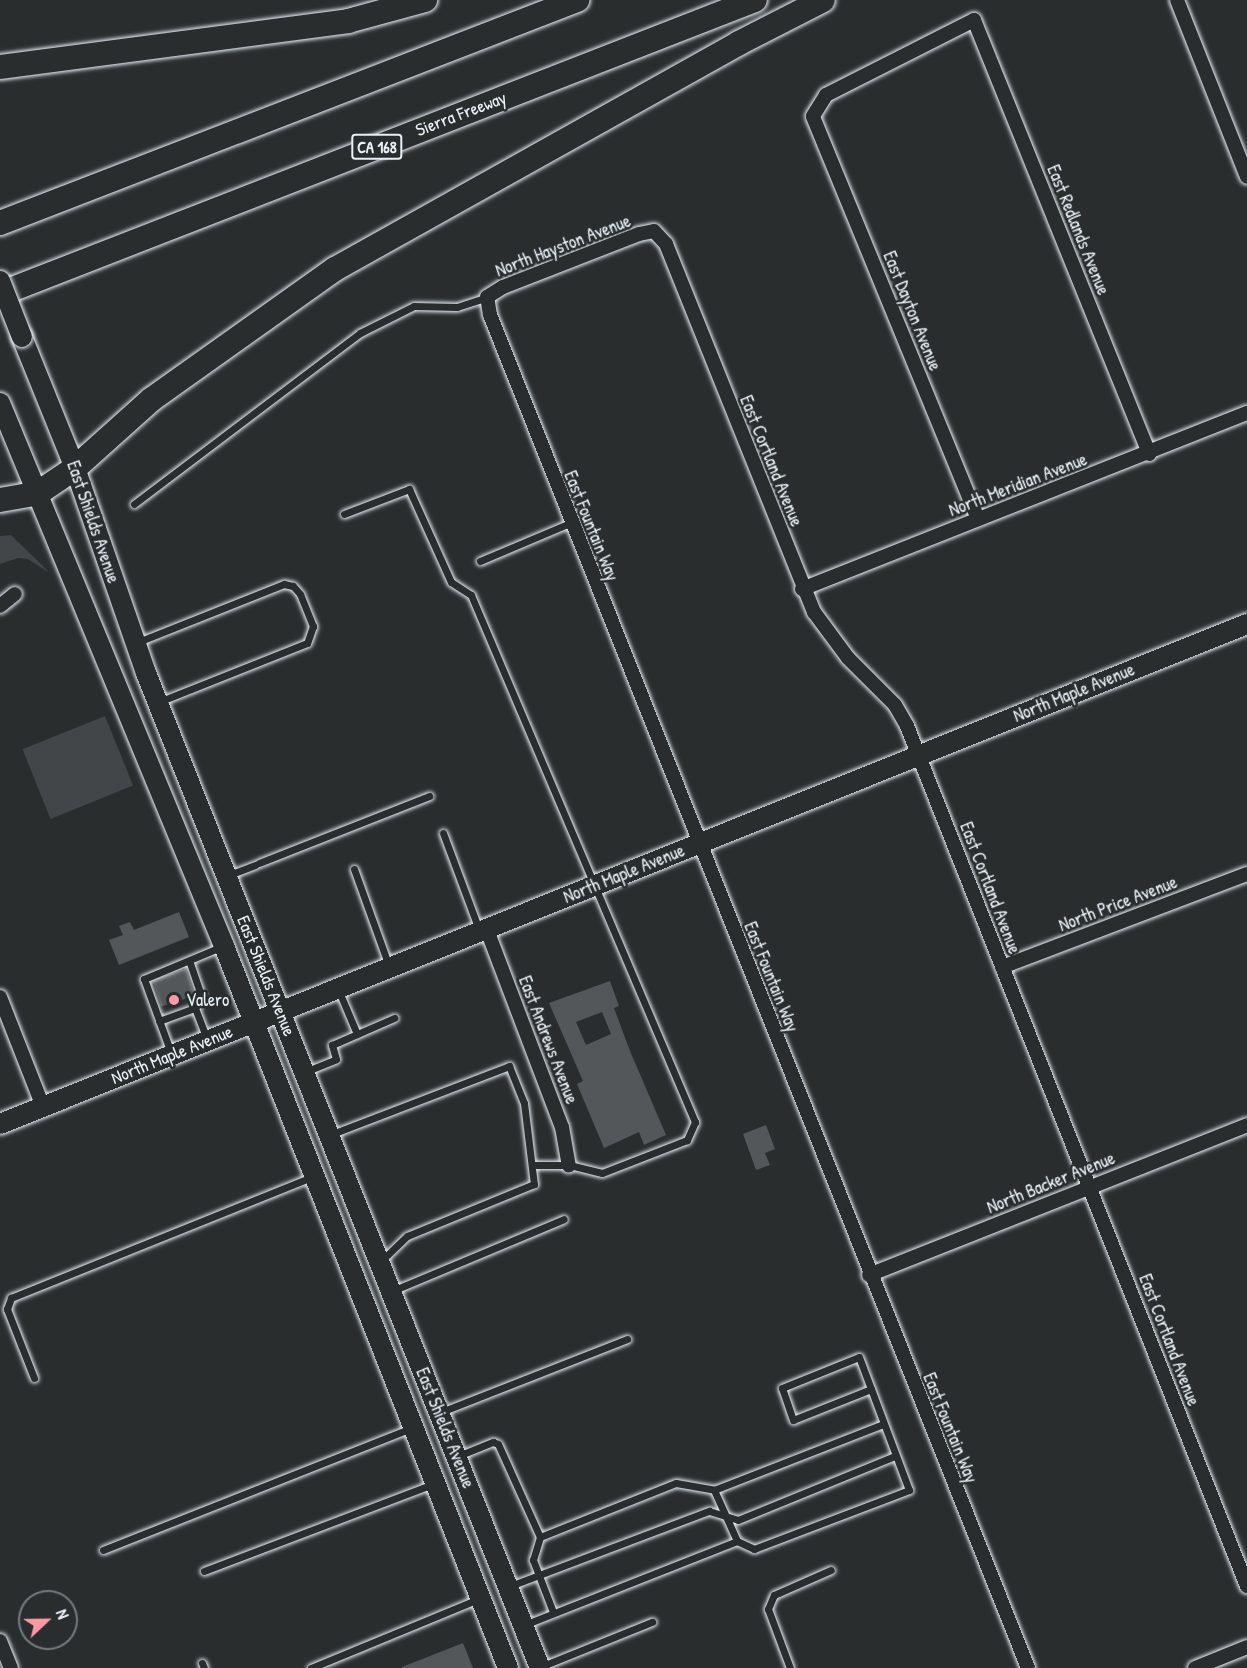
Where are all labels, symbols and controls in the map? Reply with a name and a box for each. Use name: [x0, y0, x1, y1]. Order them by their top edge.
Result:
street label: Sierra Freeway: [413, 87, 509, 141]
road number: CA 168: [350, 134, 404, 160]
street label: East Redlands Avenue: [1042, 162, 1114, 298]
street label: North Hayston Avenue: [492, 210, 634, 282]
street label: East Dayton Avenue: [878, 248, 946, 374]
street label: East Cortland Avenue: [735, 392, 807, 530]
street label: North Meridian Avenue: [946, 449, 1090, 521]
street label: East Shields Avenue: [62, 458, 124, 586]
street label: East Fountain Way: [559, 468, 623, 584]
street label: North Maple Avenue: [1010, 659, 1138, 727]
street label: East Cortland Avenue: [955, 819, 1025, 957]
street label: North Maple Avenue: [560, 840, 688, 908]
street label: North Price Avenue: [1056, 871, 1180, 937]
street label: East Shields Avenue: [232, 913, 300, 1039]
street label: East Fountain Way: [739, 919, 803, 1035]
street label: East Andrews Avenue: [514, 973, 582, 1107]
place label: Valero: [186, 989, 229, 1011]
marker: Valero: [167, 993, 181, 1007]
street label: North Maple Avenue: [108, 1021, 236, 1089]
street label: North Backer Avenue: [984, 1147, 1118, 1219]
street label: East Cortland Avenue: [1134, 1271, 1204, 1409]
street label: East Shields Avenue: [411, 1365, 479, 1491]
street label: East Fountain Way: [918, 1370, 982, 1486]
north arrow: [18, 1590, 78, 1650]
text: N: [51, 1606, 75, 1622]

